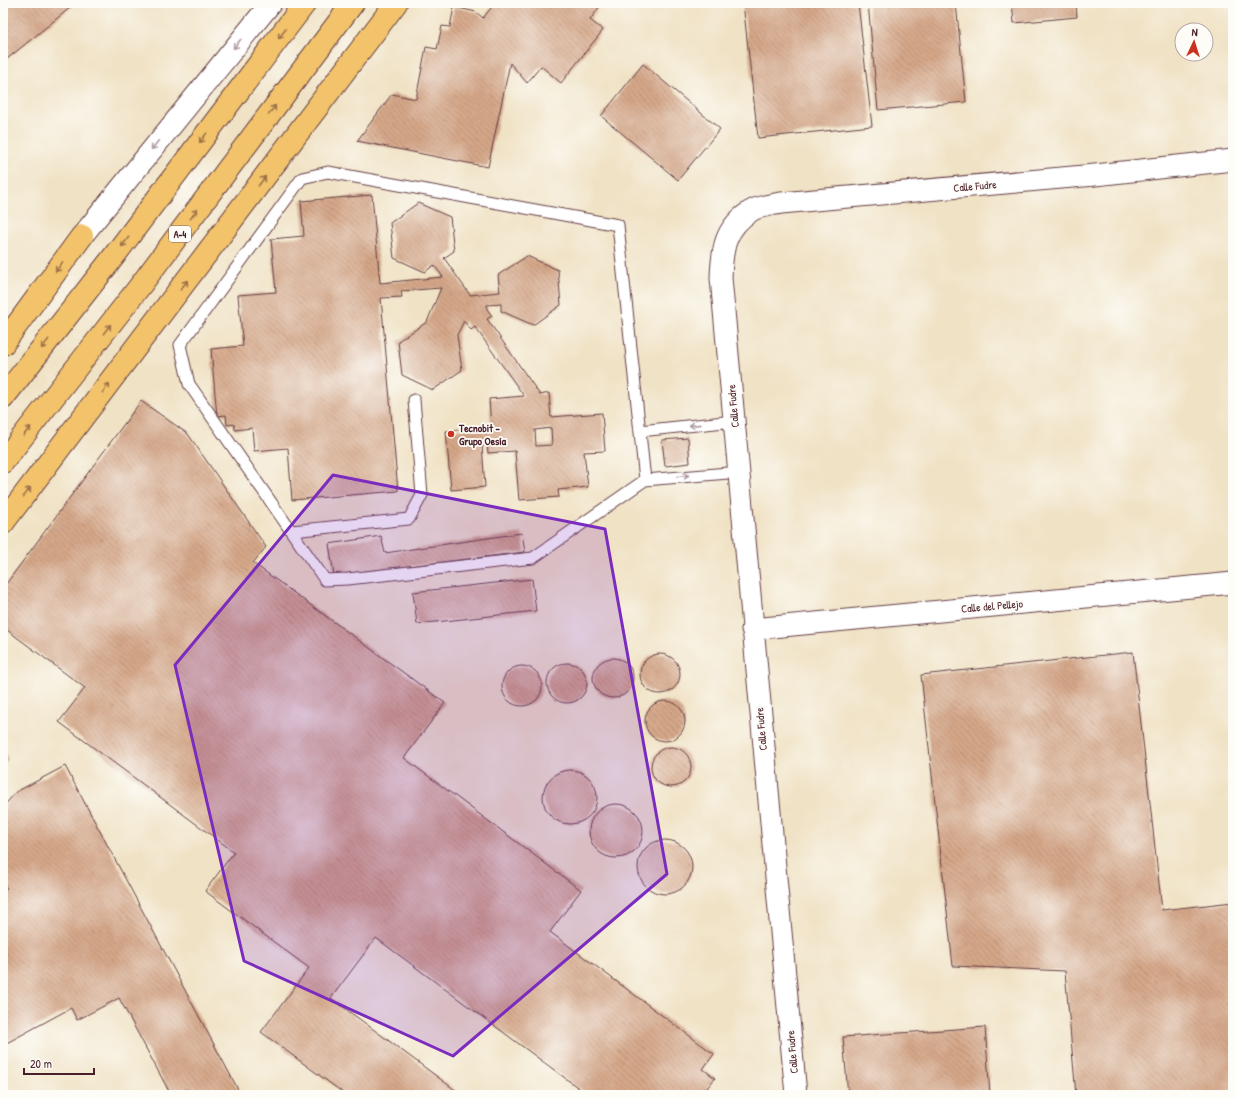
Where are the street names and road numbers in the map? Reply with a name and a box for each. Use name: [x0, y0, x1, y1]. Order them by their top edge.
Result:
street label: Calle Fudre: [953, 177, 998, 195]
road number: A-4: [169, 226, 191, 242]
street label: Calle Fudre: [724, 383, 742, 428]
street label: Calle del Pellejo: [961, 596, 1024, 616]
street label: Calle Fudre: [752, 706, 770, 751]
street label: Calle Fudre: [783, 1029, 801, 1074]

